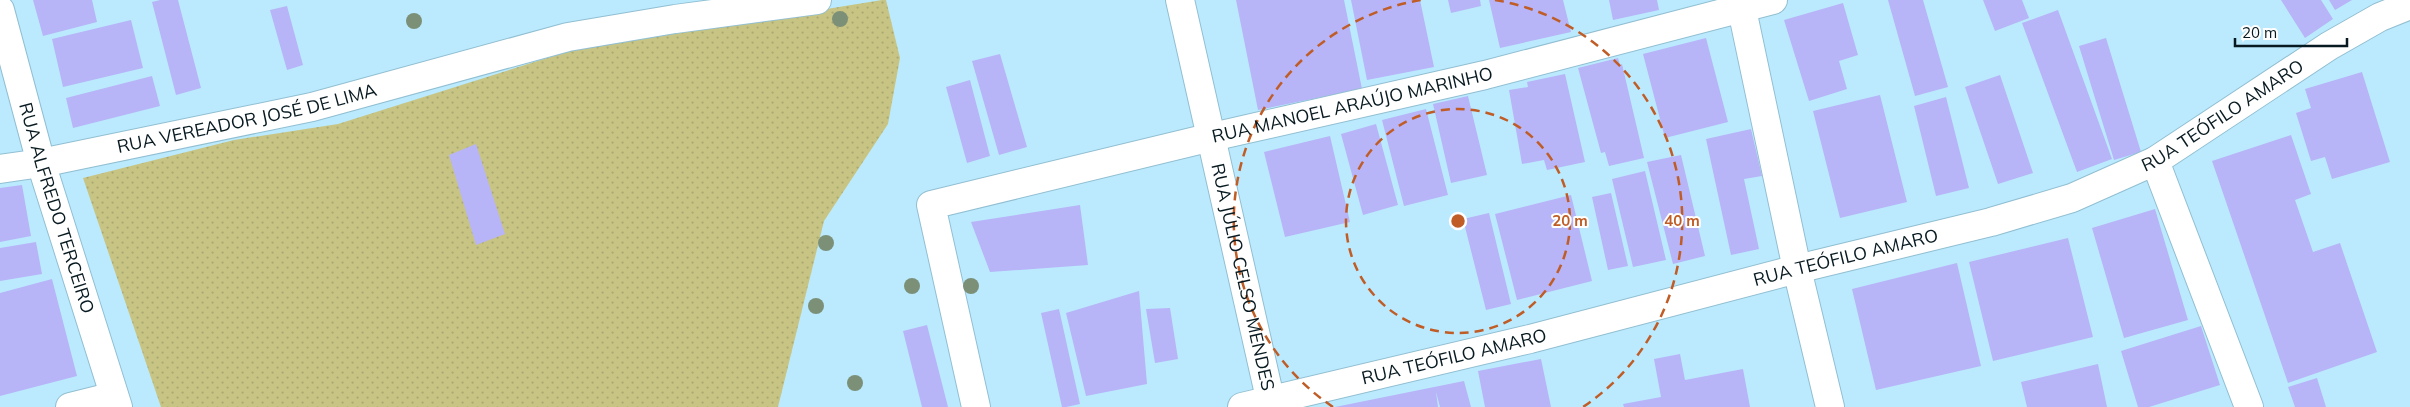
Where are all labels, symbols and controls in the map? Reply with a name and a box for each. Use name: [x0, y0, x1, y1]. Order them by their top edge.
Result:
scale bar: [2235, 15, 2348, 47]
text: 20 m: [2242, 23, 2277, 42]
street label: RUA TEÓFILO AMARO: [2138, 54, 2308, 177]
street label: RUA MANOEL ARAÚJO MARINHO: [1210, 61, 1495, 148]
street label: RUA VEREADOR JOSÉ DE LIMA: [115, 78, 379, 158]
street label: RUA ALFREDO TERCEIRO: [14, 100, 100, 316]
street label: RUA JÚLIO CELSO MENDES: [1206, 161, 1280, 393]
text: 20 m: [1552, 211, 1588, 230]
text: 40 m: [1664, 211, 1700, 230]
centre of rings: [1449, 212, 1467, 230]
street label: RUA TEÓFILO AMARO: [1751, 223, 1940, 291]
street label: RUA TEÓFILO AMARO: [1359, 323, 1549, 389]

